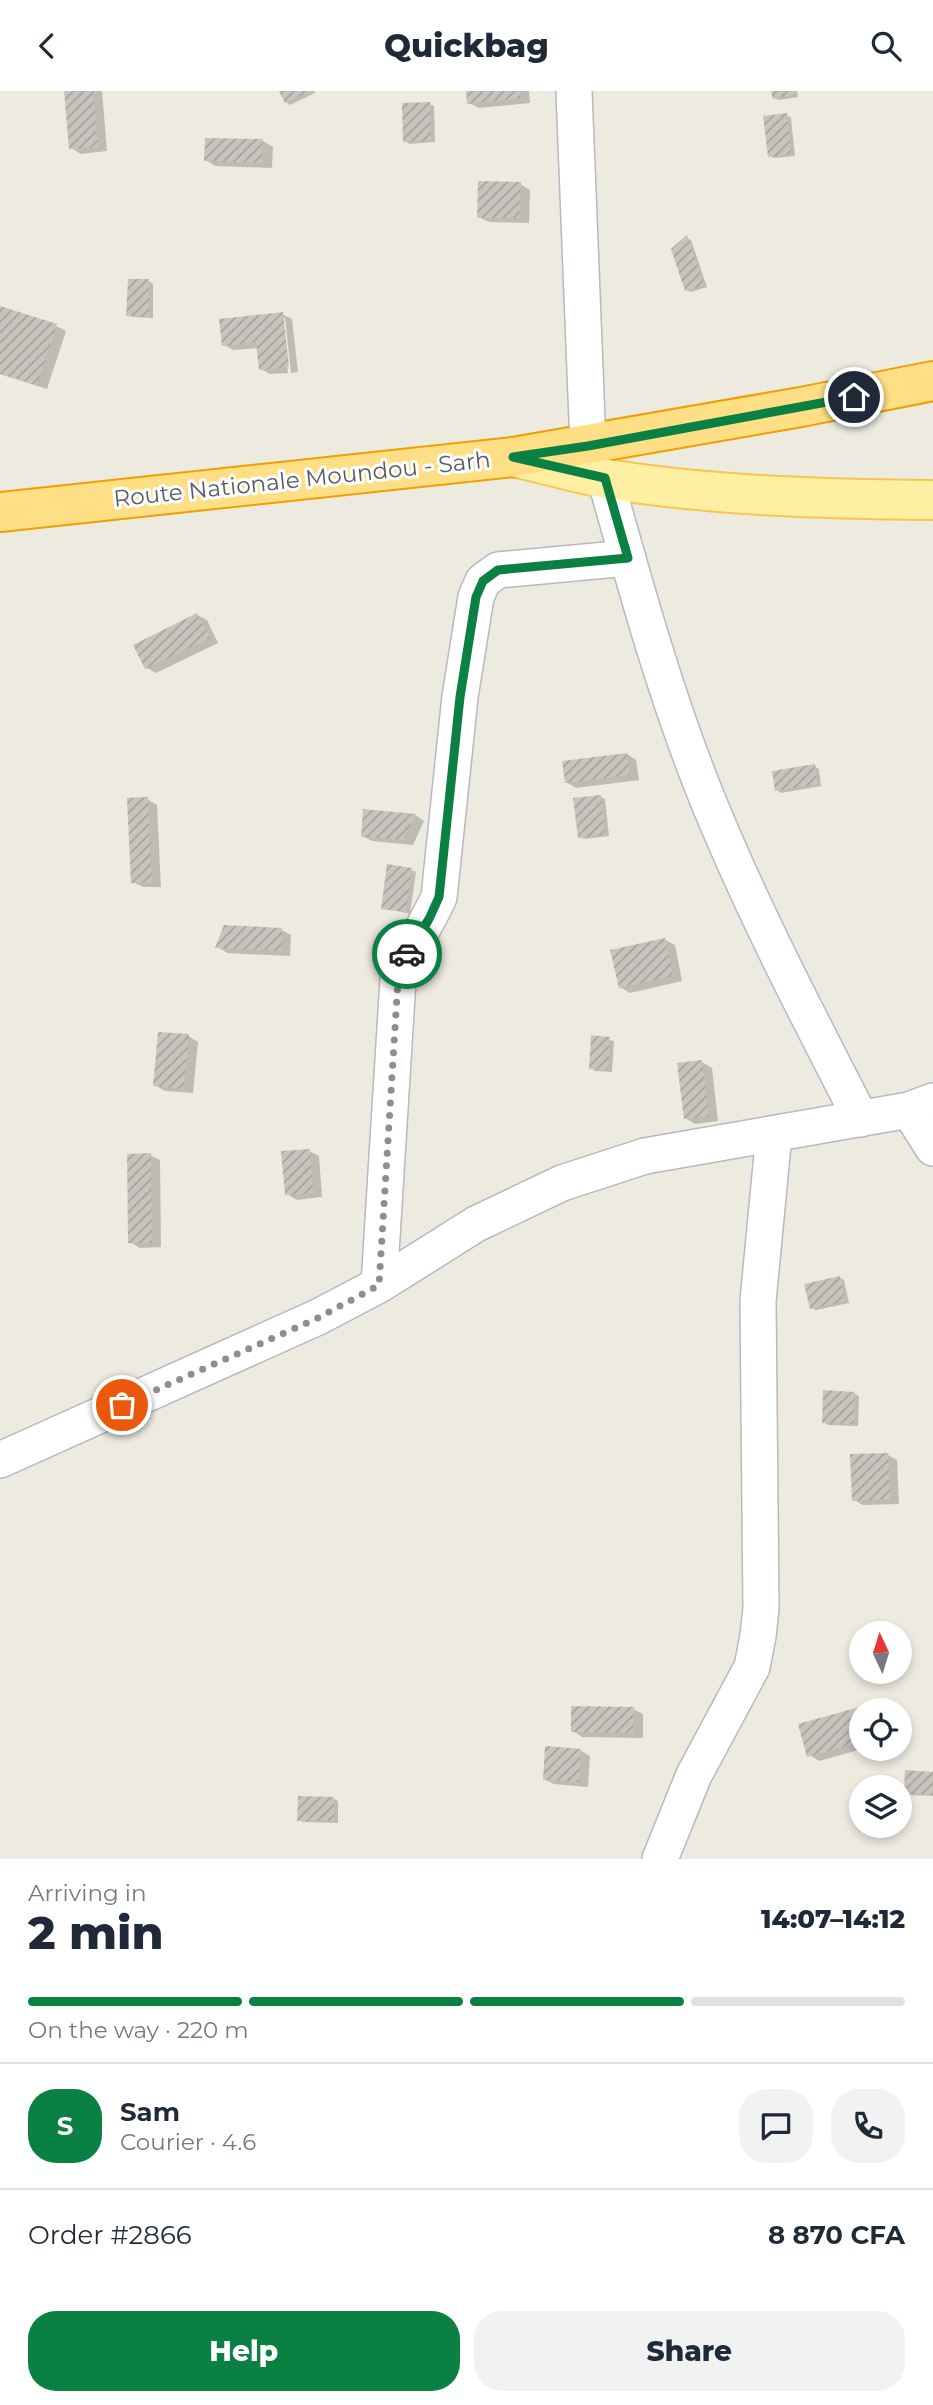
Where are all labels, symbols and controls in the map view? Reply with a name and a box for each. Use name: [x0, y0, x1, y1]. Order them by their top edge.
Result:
text: Quickbag: [384, 26, 549, 65]
icon: back: [28, 27, 66, 65]
icon: search: [867, 27, 905, 65]
pin: [824, 367, 884, 427]
icon: home: [835, 378, 873, 416]
street label: Route Nationale Moundou - Sarh: [112, 445, 492, 513]
courier: [372, 919, 442, 989]
icon: car: [388, 935, 426, 973]
pin: [92, 1375, 152, 1435]
icon: bag: [103, 1386, 141, 1424]
north arrow: [849, 1621, 912, 1683]
map controls: [849, 1621, 912, 1838]
button: locate: [849, 1698, 912, 1761]
button: layers: [849, 1775, 912, 1838]
text: Arriving in: [28, 1879, 147, 1907]
text: 14:07–14:12: [761, 1903, 905, 1935]
text: 2 min: [28, 1904, 163, 1961]
text: On the way · 220 m: [28, 2016, 249, 2044]
button: chat: [739, 2089, 813, 2163]
button: phone: [831, 2089, 905, 2163]
text: Sam: [120, 2096, 180, 2128]
text: S: [57, 2110, 73, 2142]
text: Courier · 4.6: [120, 2128, 256, 2156]
text: Order #2866: [28, 2219, 192, 2251]
text: 8 870 CFA: [768, 2219, 905, 2251]
button: Help: [28, 2311, 460, 2391]
button: Share: [474, 2311, 905, 2391]

